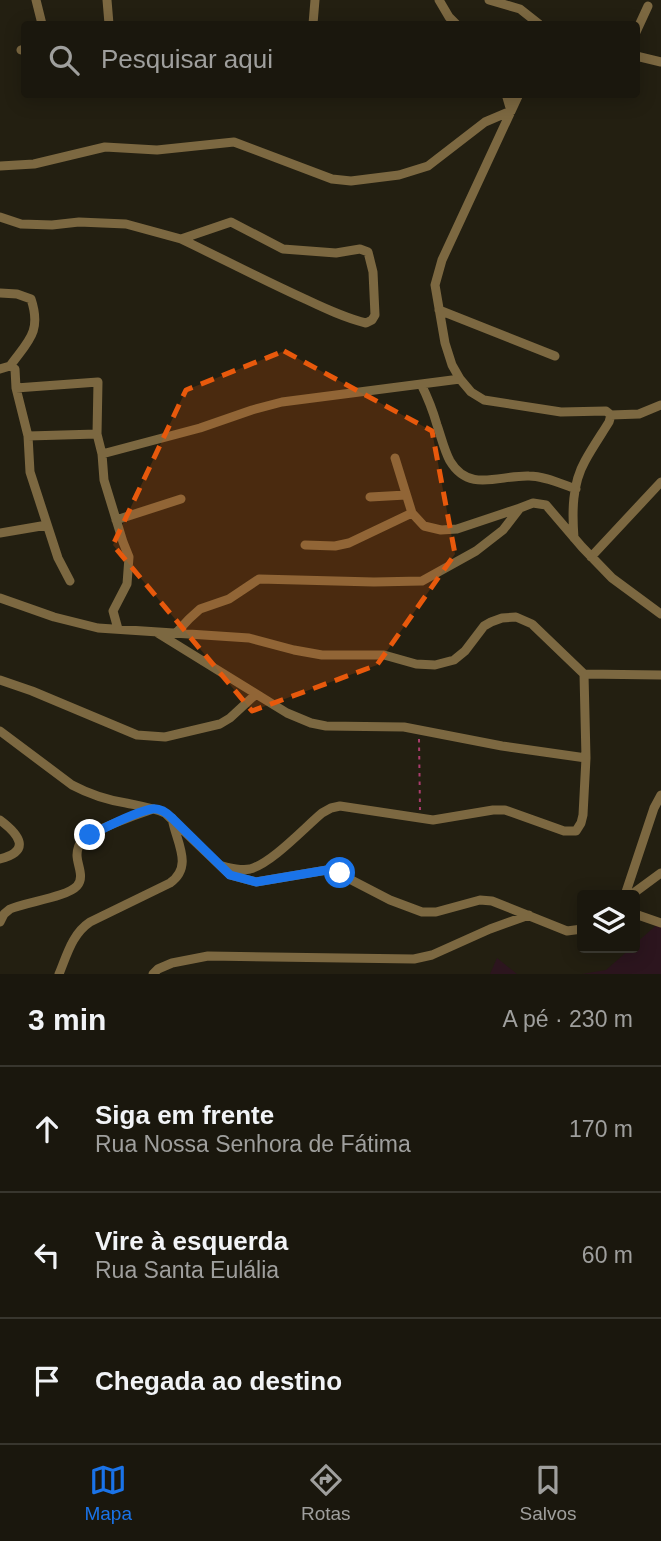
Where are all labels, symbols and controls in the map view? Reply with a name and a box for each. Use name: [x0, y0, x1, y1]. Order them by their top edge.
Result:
search box: [21, 21, 640, 98]
icon: search: [45, 41, 83, 79]
text: Pesquisar aqui: [101, 44, 273, 74]
route end: [74, 819, 105, 850]
route start: [324, 857, 355, 888]
map controls: [577, 890, 640, 953]
button: layers: [577, 890, 640, 953]
text: 3 min: [28, 1003, 106, 1036]
text: A pé · 230 m: [503, 1006, 633, 1032]
text: Siga em frente: [95, 1100, 274, 1130]
icon: ahead: [28, 1110, 66, 1148]
text: 170 m: [569, 1116, 633, 1142]
text: Rua Nossa Senhora de Fátima: [95, 1131, 411, 1157]
text: Vire à esquerda: [95, 1226, 288, 1256]
icon: left: [28, 1236, 66, 1274]
text: 60 m: [582, 1242, 633, 1268]
text: Rua Santa Eulália: [95, 1257, 279, 1283]
icon: arrive: [28, 1362, 66, 1400]
text: Chegada ao destino: [95, 1366, 342, 1396]
tab: Mapa: [84, 1461, 132, 1525]
tab: Rotas: [301, 1461, 351, 1525]
tab: Salvos: [519, 1461, 577, 1525]

